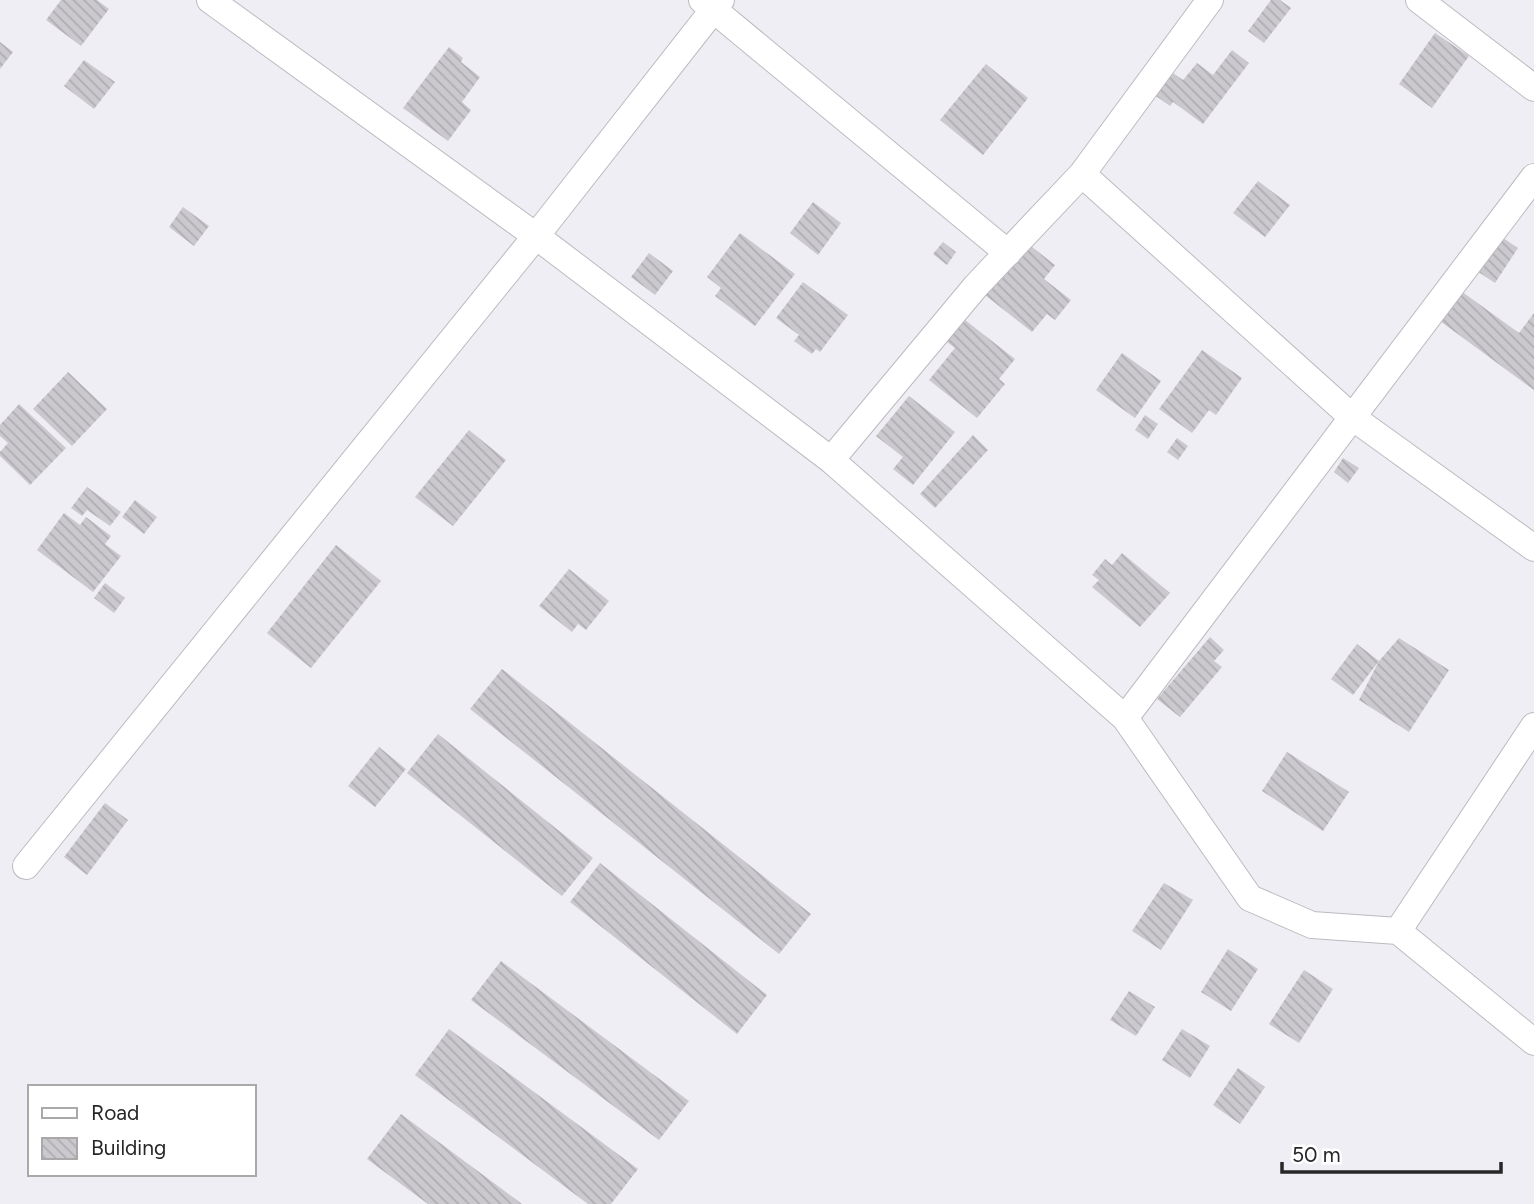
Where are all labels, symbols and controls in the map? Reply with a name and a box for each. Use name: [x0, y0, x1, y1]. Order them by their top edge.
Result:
legend: [28, 1085, 256, 1176]
text: Road: [91, 1100, 139, 1125]
scale bar: [1282, 1130, 1501, 1174]
text: Building: [91, 1135, 166, 1160]
text: 50 m: [1292, 1142, 1341, 1167]

